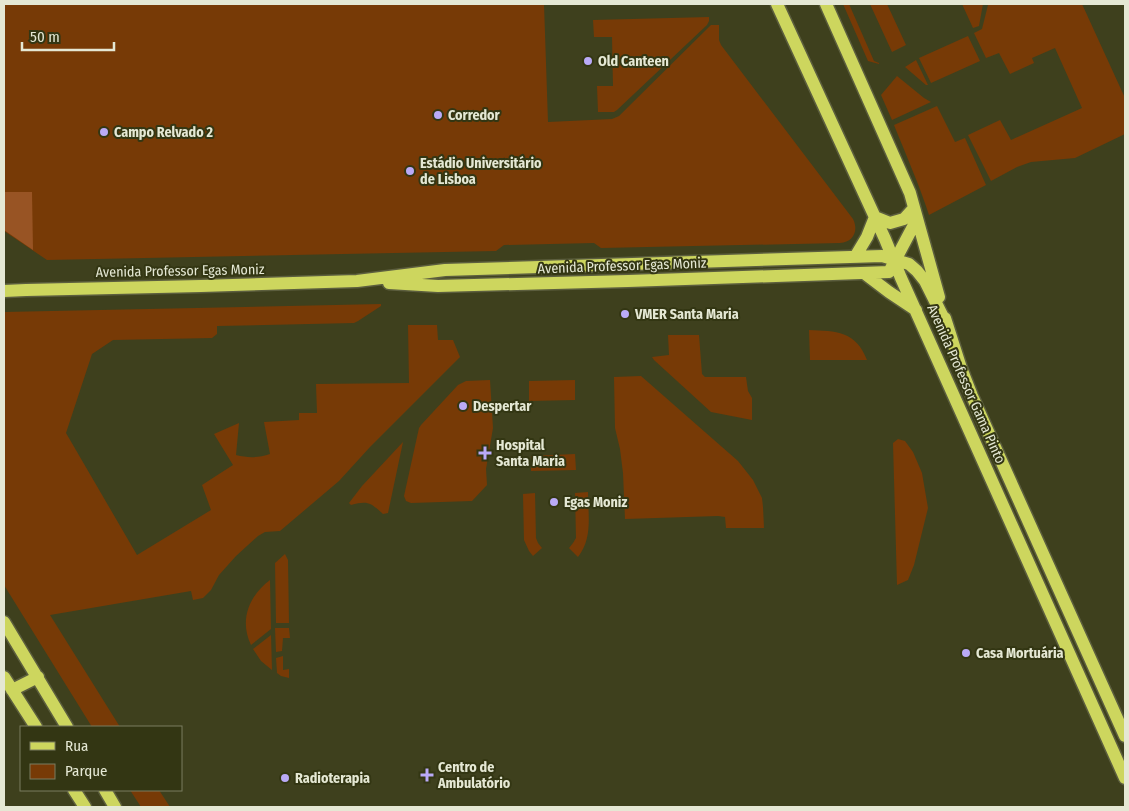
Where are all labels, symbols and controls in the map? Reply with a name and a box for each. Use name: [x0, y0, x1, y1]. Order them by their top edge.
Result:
scale bar: [22, 20, 115, 52]
text: 50 m: [30, 28, 60, 46]
place label: Old Canteen: [598, 53, 669, 70]
marker: Old Canteen: [582, 55, 594, 67]
place label: Corredor: [448, 107, 501, 124]
marker: Corredor: [432, 109, 444, 121]
place label: Campo Relvado 2: [114, 124, 214, 141]
marker: Campo Relvado 2: [98, 126, 110, 138]
place label: Estádio Universitário de Lisboa: [420, 155, 542, 188]
marker: Estádio Universitário de Lisboa: [404, 165, 416, 177]
street label: Avenida Professor Egas Moniz: [537, 255, 707, 277]
street label: Avenida Professor Egas Moniz: [96, 261, 265, 281]
street label: Avenida Professor Gama Pinto: [923, 302, 1009, 466]
place label: VMER Santa Maria: [634, 306, 739, 323]
marker: VMER Santa Maria: [619, 308, 631, 320]
place label: Despertar: [473, 398, 532, 415]
marker: Despertar: [457, 400, 469, 412]
place label: Hospital Santa Maria: [496, 437, 565, 470]
marker: Hospital Santa Maria: [478, 446, 492, 460]
place label: Egas Moniz: [564, 494, 627, 511]
marker: Egas Moniz: [548, 496, 560, 508]
place label: Casa Mortuária: [976, 645, 1064, 662]
marker: Casa Mortuária: [960, 647, 972, 659]
legend: [20, 726, 182, 791]
text: Rua: [65, 737, 88, 755]
place label: Centro de Ambulatório: [437, 759, 511, 792]
text: Parque: [65, 762, 108, 780]
marker: Centro de Ambulatório: [420, 768, 434, 782]
place label: Radioterapia: [295, 770, 370, 787]
marker: Radioterapia: [279, 772, 291, 784]

